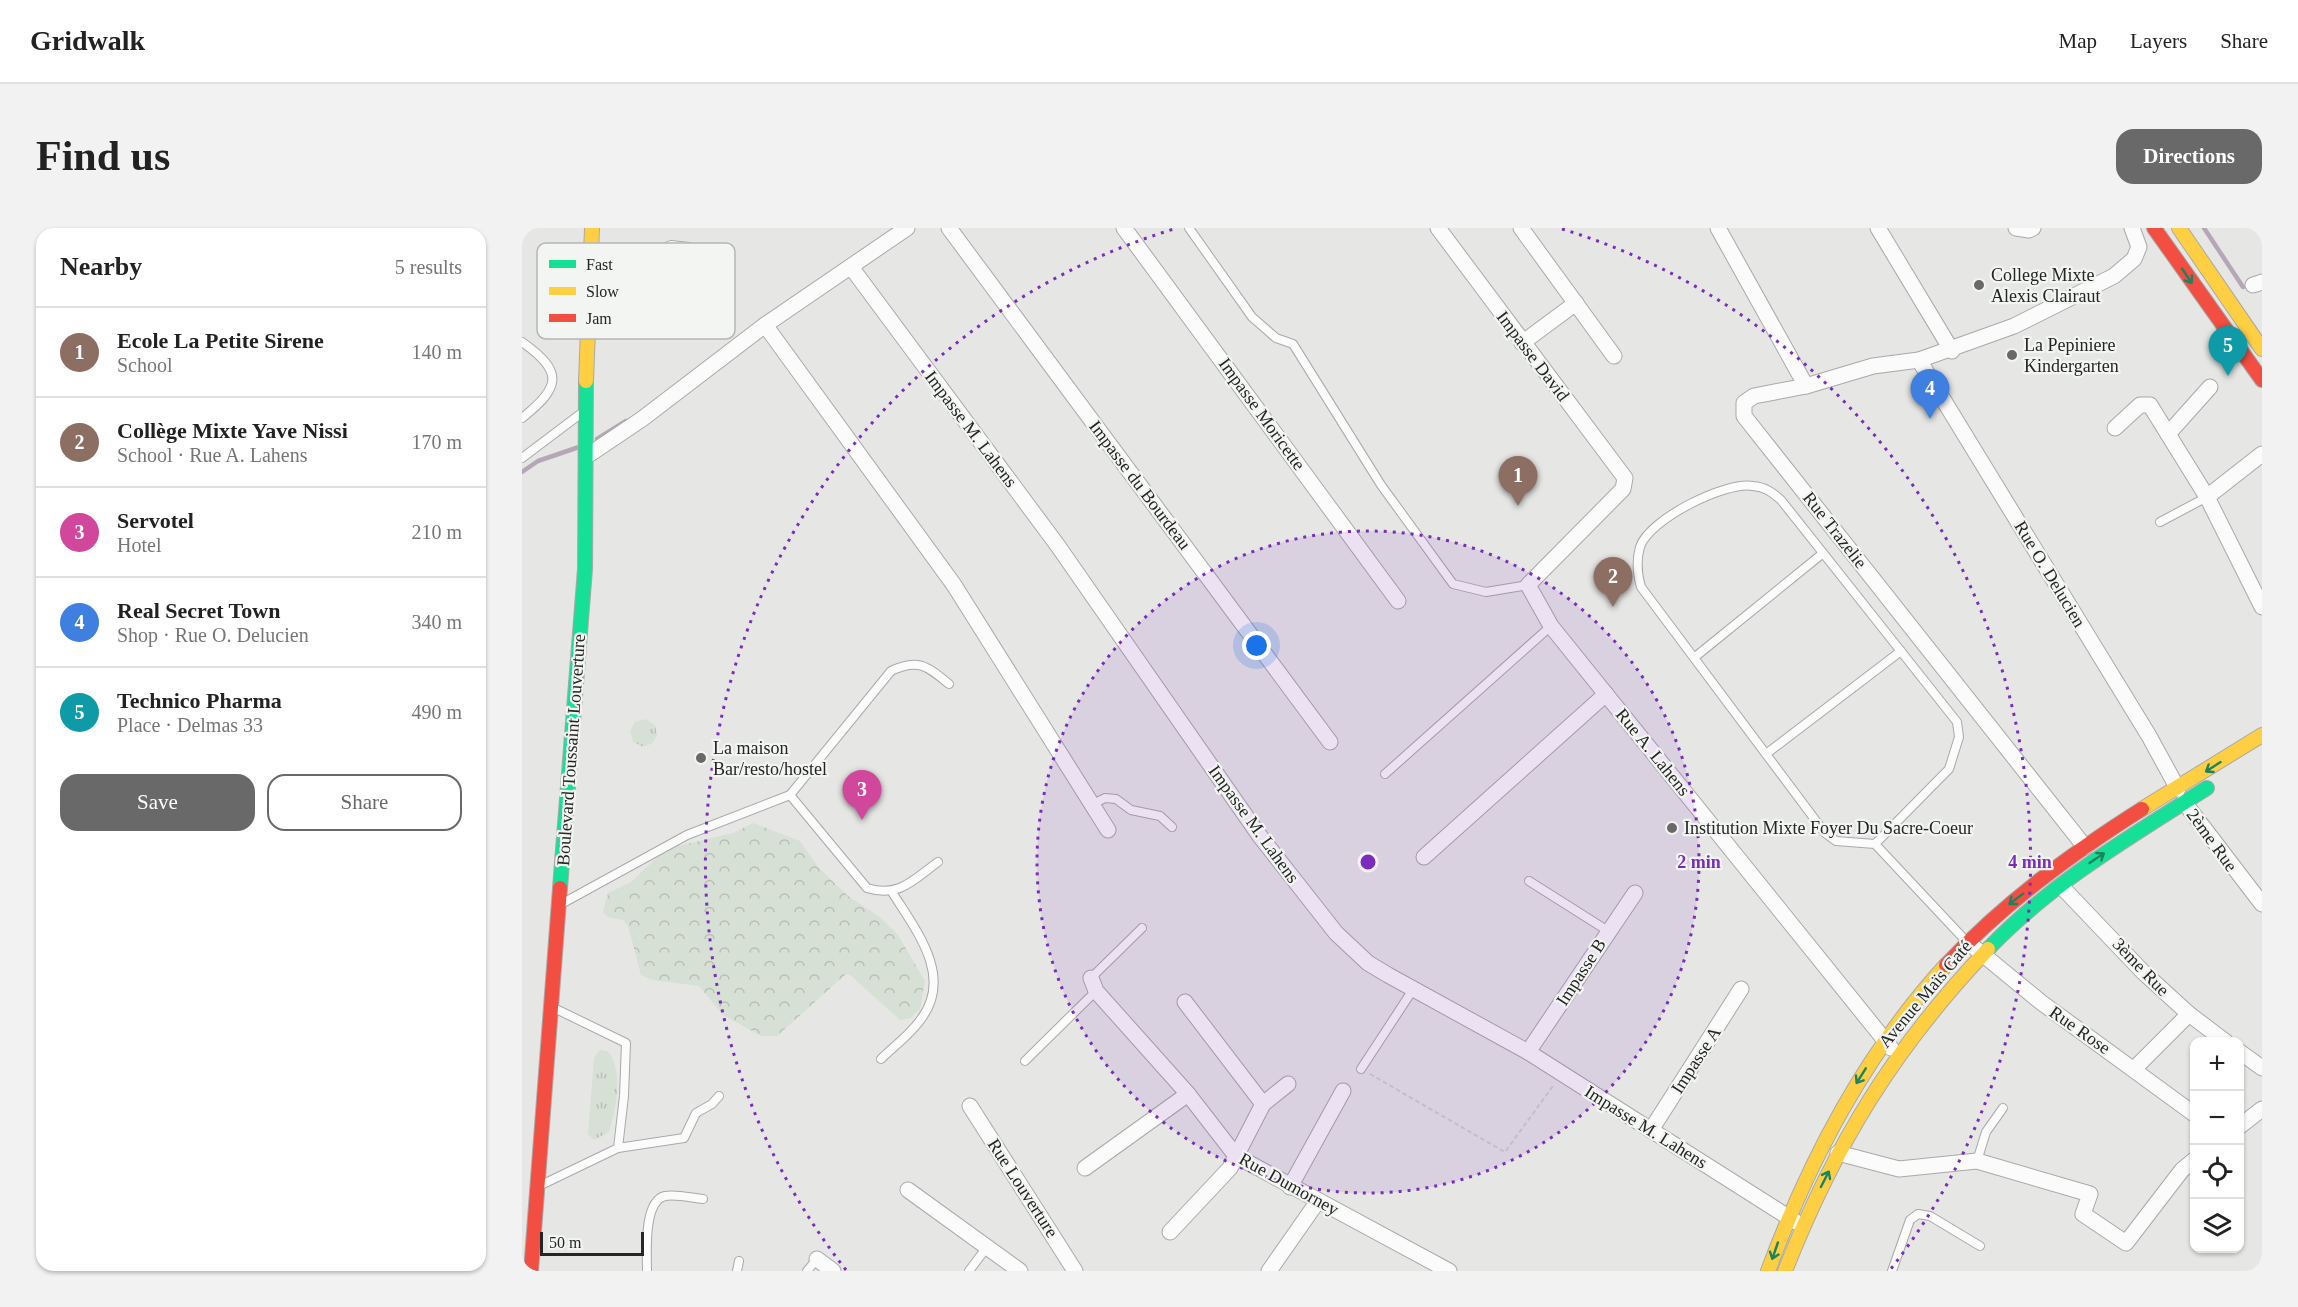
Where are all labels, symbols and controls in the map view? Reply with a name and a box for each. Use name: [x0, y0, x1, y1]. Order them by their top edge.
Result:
text: Gridwalk: [30, 25, 145, 56]
text: Map: [2059, 29, 2097, 53]
text: Layers: [2130, 29, 2187, 53]
text: Share: [2220, 29, 2268, 53]
button: Directions: [2116, 129, 2262, 184]
text: Find us: [36, 133, 170, 179]
legend: [537, 243, 735, 339]
text: Nearby: [60, 252, 142, 281]
text: 5 results: [395, 256, 462, 278]
text: Fast: [586, 256, 613, 273]
place label: College Mixte Alexis Clairaut: [1991, 265, 2100, 306]
one-way arrow: [2181, 268, 2193, 284]
marker: College Mixte Alexis Clairaut: [1972, 278, 1986, 292]
text: Slow: [586, 283, 619, 300]
street label: Impasse David: [1493, 307, 1573, 405]
text: Jam: [586, 310, 612, 327]
pin: 5: [2208, 326, 2248, 376]
text: Ecole La Petite Sirene: [117, 328, 324, 353]
place label: La Pepiniere Kindergarten: [2024, 335, 2119, 376]
text: 1: [75, 341, 85, 363]
text: 140 m: [411, 341, 462, 363]
marker: La Pepiniere Kindergarten: [2005, 348, 2019, 362]
text: School: [117, 354, 173, 376]
street label: Impasse Moricette: [1215, 354, 1309, 474]
street label: Impasse M. Lahens: [921, 367, 1021, 491]
pin: 4: [1910, 370, 1950, 419]
street label: Impasse du Bourdeau: [1085, 417, 1195, 553]
text: Collège Mixte Yave Nissi: [117, 418, 348, 443]
text: 2: [75, 431, 85, 453]
text: 170 m: [411, 431, 462, 453]
text: School · Rue A. Lahens: [117, 444, 308, 466]
pin: 1: [1498, 456, 1538, 506]
street label: Rue Trazelie: [1799, 488, 1871, 572]
text: Servotel: [117, 508, 194, 533]
street label: Rue O. Delucien: [2010, 517, 2090, 631]
text: 3: [75, 521, 85, 543]
text: 210 m: [411, 521, 462, 543]
text: Hotel: [117, 534, 161, 556]
pin: 2: [1594, 558, 1632, 607]
text: Real Secret Town: [117, 598, 280, 623]
text: 4: [75, 611, 85, 633]
text: 340 m: [411, 611, 462, 633]
text: Shop · Rue O. Delucien: [117, 624, 309, 646]
your location: [1242, 631, 1271, 660]
street label: Boulevard Toussaint Louverture: [553, 633, 589, 867]
text: Technico Pharma: [117, 688, 282, 713]
text: 5: [75, 701, 85, 723]
text: 490 m: [411, 701, 462, 723]
street label: Rue A. Lahens: [1612, 704, 1694, 800]
text: Place · Delmas 33: [117, 714, 263, 736]
place label: La maison Bar/resto/hostel: [713, 738, 827, 779]
marker: La maison Bar/resto/hostel: [694, 751, 708, 765]
street label: Impasse M. Lahens: [1205, 761, 1303, 887]
one-way arrow: [2205, 761, 2222, 773]
pin: 3: [842, 770, 882, 820]
button: Save: [60, 774, 255, 831]
button: Share: [267, 774, 462, 831]
street label: 2ème Rue: [2183, 805, 2241, 875]
place label: Institution Mixte Foyer Du Sacre-Coeur: [1684, 818, 1973, 838]
marker: Institution Mixte Foyer Du Sacre-Coeur: [1665, 821, 1679, 835]
centre of rings: [1358, 852, 1378, 872]
text: 2 min: [1677, 852, 1721, 872]
text: 4 min: [2008, 852, 2052, 872]
one-way arrow: [2089, 852, 2105, 864]
one-way arrow: [2009, 892, 2025, 905]
street label: 3ème Rue: [2109, 934, 2173, 1000]
street label: Impasse B: [1552, 935, 1610, 1009]
street label: Avenue Maïs Gaté: [1874, 936, 1976, 1052]
street label: Rue Rose: [2046, 1002, 2114, 1058]
street label: Impasse A: [1667, 1023, 1725, 1097]
map controls: [2190, 1037, 2244, 1253]
button: +: [2190, 1037, 2244, 1091]
one-way arrow: [1855, 1067, 1867, 1084]
street label: Impasse M. Lahens: [1581, 1081, 1711, 1173]
button: −: [2190, 1091, 2244, 1145]
street label: Rue Louverture: [984, 1135, 1062, 1241]
button: locate: [2190, 1145, 2244, 1199]
street label: Rue Dumorney: [1236, 1148, 1342, 1220]
one-way arrow: [1820, 1170, 1831, 1188]
button: layers: [2190, 1199, 2244, 1253]
scale bar: [540, 1229, 644, 1256]
text: 50 m: [549, 1234, 581, 1251]
one-way arrow: [1769, 1241, 1780, 1260]

